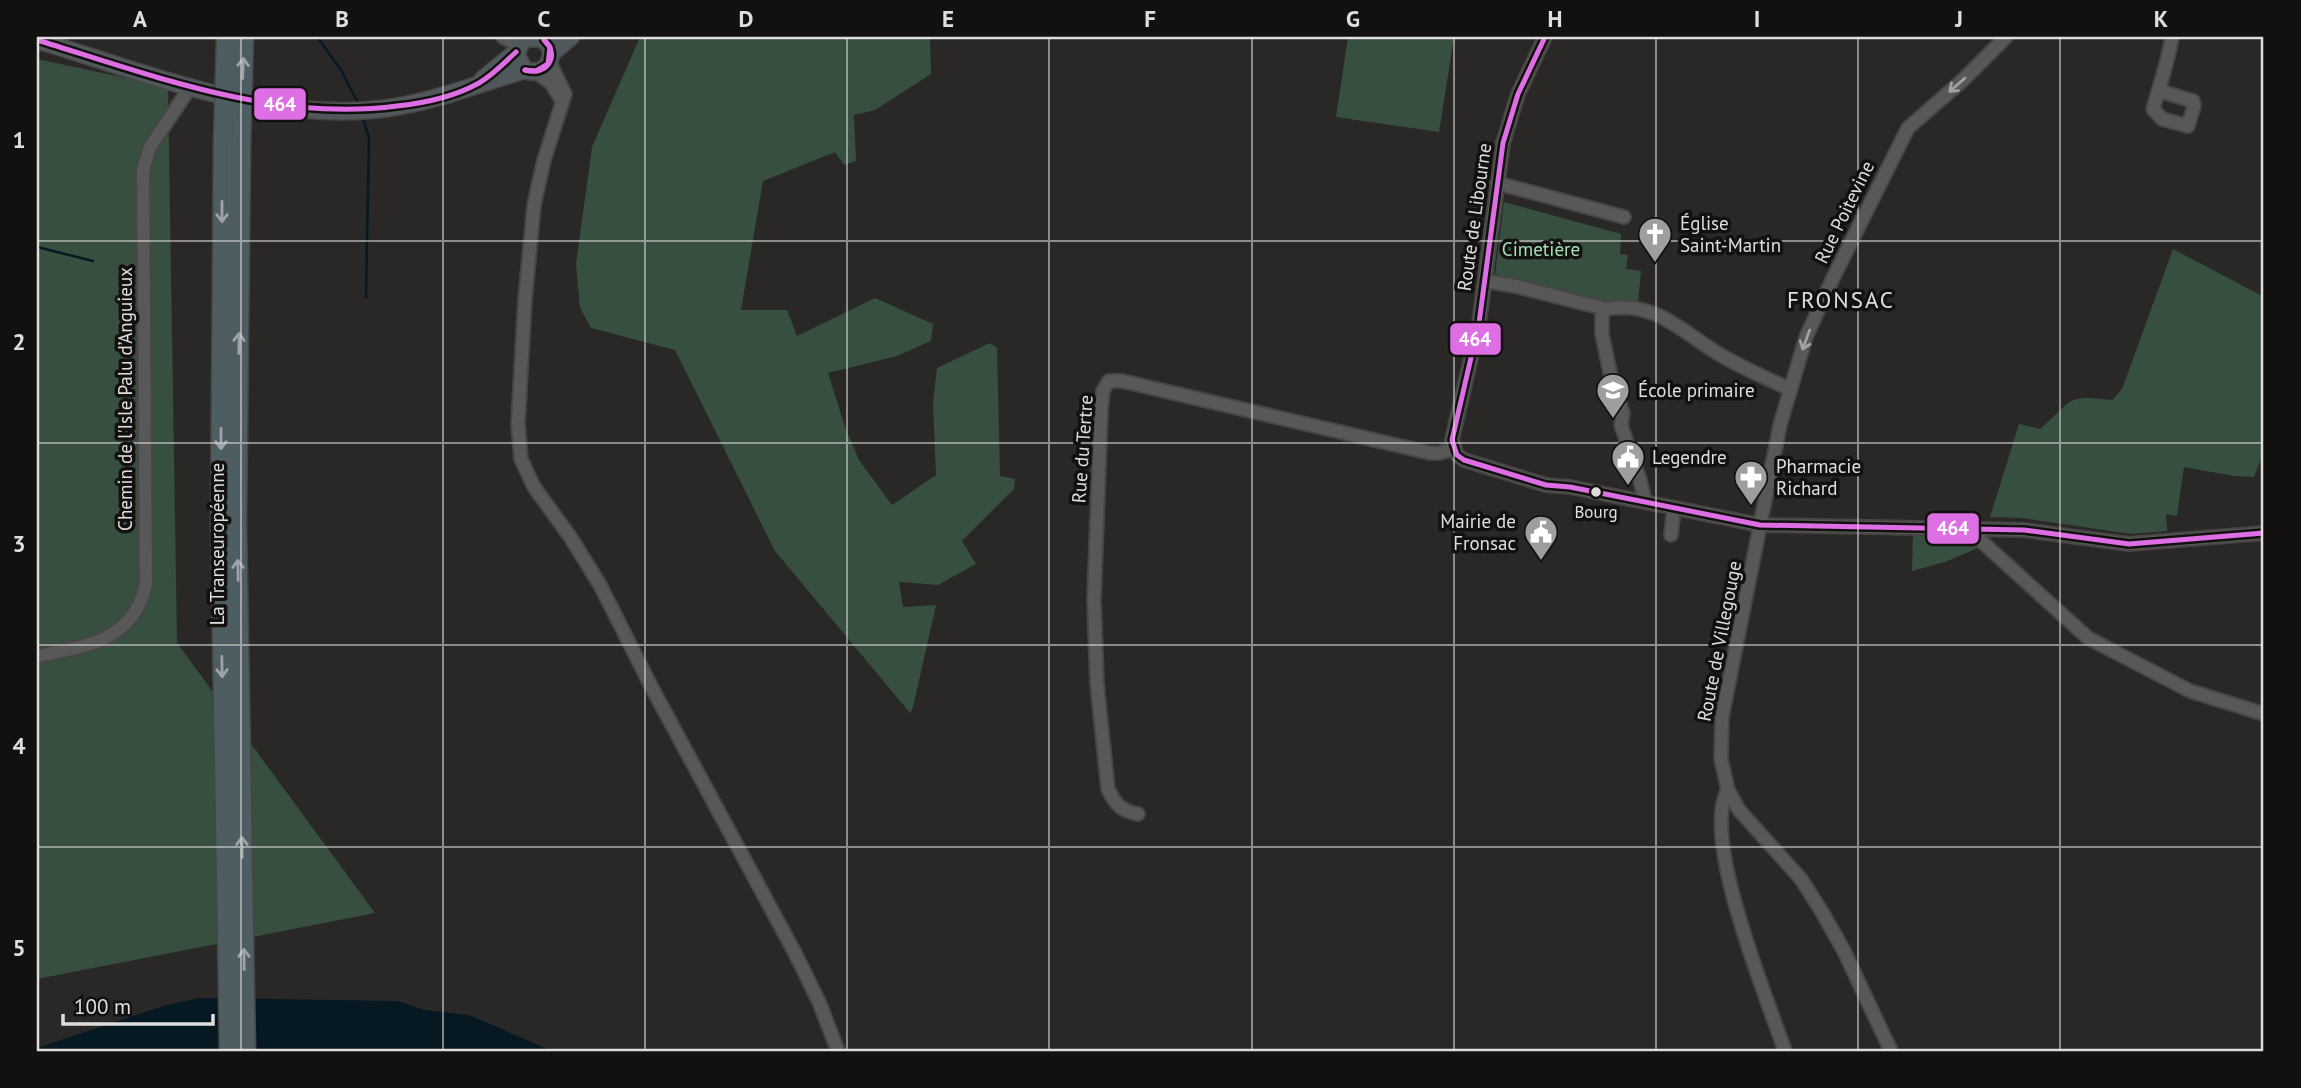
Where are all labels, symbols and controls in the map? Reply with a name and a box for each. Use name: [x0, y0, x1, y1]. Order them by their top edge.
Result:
text: A: [133, 4, 147, 33]
text: B: [335, 4, 349, 33]
text: C: [538, 4, 551, 33]
text: D: [739, 4, 753, 33]
text: E: [942, 4, 954, 33]
text: F: [1144, 4, 1156, 33]
text: G: [1346, 4, 1360, 33]
text: H: [1548, 4, 1562, 33]
text: I: [1754, 4, 1760, 33]
text: J: [1954, 4, 1963, 33]
text: K: [2154, 4, 2168, 33]
one-way arrow: [237, 56, 250, 79]
one-way arrow: [1949, 77, 1967, 93]
line badge: 464: [253, 87, 307, 121]
text: 464: [264, 92, 296, 116]
text: 1: [12, 125, 26, 154]
street label: Route de Libourne: [1452, 142, 1496, 292]
street label: Rue Poitevine: [1809, 157, 1879, 267]
one-way arrow: [215, 200, 229, 223]
place label: Église Saint-Martin: [1680, 211, 1781, 257]
church icon: Église Saint-Martin: [1636, 215, 1674, 264]
park label: Cimetière: [1502, 237, 1580, 261]
street label: Chemin de l'Isle Palu d’Anguieux: [113, 267, 137, 531]
district label: FRONSAC: [1787, 285, 1895, 314]
line badge: 464: [1449, 322, 1502, 356]
text: 2: [12, 327, 26, 356]
text: 464: [1459, 327, 1491, 351]
one-way arrow: [1799, 328, 1811, 350]
one-way arrow: [232, 332, 246, 355]
school or university icon: École primaire: [1594, 371, 1632, 420]
place label: École primaire: [1638, 378, 1755, 402]
street label: Rue du Tertre: [1066, 394, 1098, 504]
one-way arrow: [214, 428, 228, 451]
public building icon: Legendre: [1609, 438, 1647, 487]
place label: Legendre: [1652, 445, 1727, 469]
place label: Pharmacie Richard: [1776, 454, 1861, 500]
pharmacy icon: Pharmacie Richard: [1732, 458, 1770, 507]
street label: La Transeuropéenne: [205, 463, 229, 625]
marker: Bourg: [1589, 485, 1603, 499]
place label: Bourg: [1574, 501, 1618, 523]
place label: Mairie de Fronsac: [1440, 509, 1516, 555]
line badge: 464: [1926, 512, 1980, 545]
public building icon: Mairie de Fronsac: [1522, 513, 1560, 562]
text: 464: [1937, 516, 1969, 540]
text: 3: [12, 529, 26, 558]
one-way arrow: [231, 559, 245, 582]
street label: Route de Villegouge: [1692, 559, 1746, 723]
one-way arrow: [215, 655, 229, 678]
text: 4: [12, 731, 26, 760]
one-way arrow: [236, 836, 249, 859]
text: 5: [12, 933, 26, 962]
one-way arrow: [238, 947, 251, 970]
scale bar: [63, 983, 214, 1027]
text: 100 m: [74, 993, 131, 1020]

